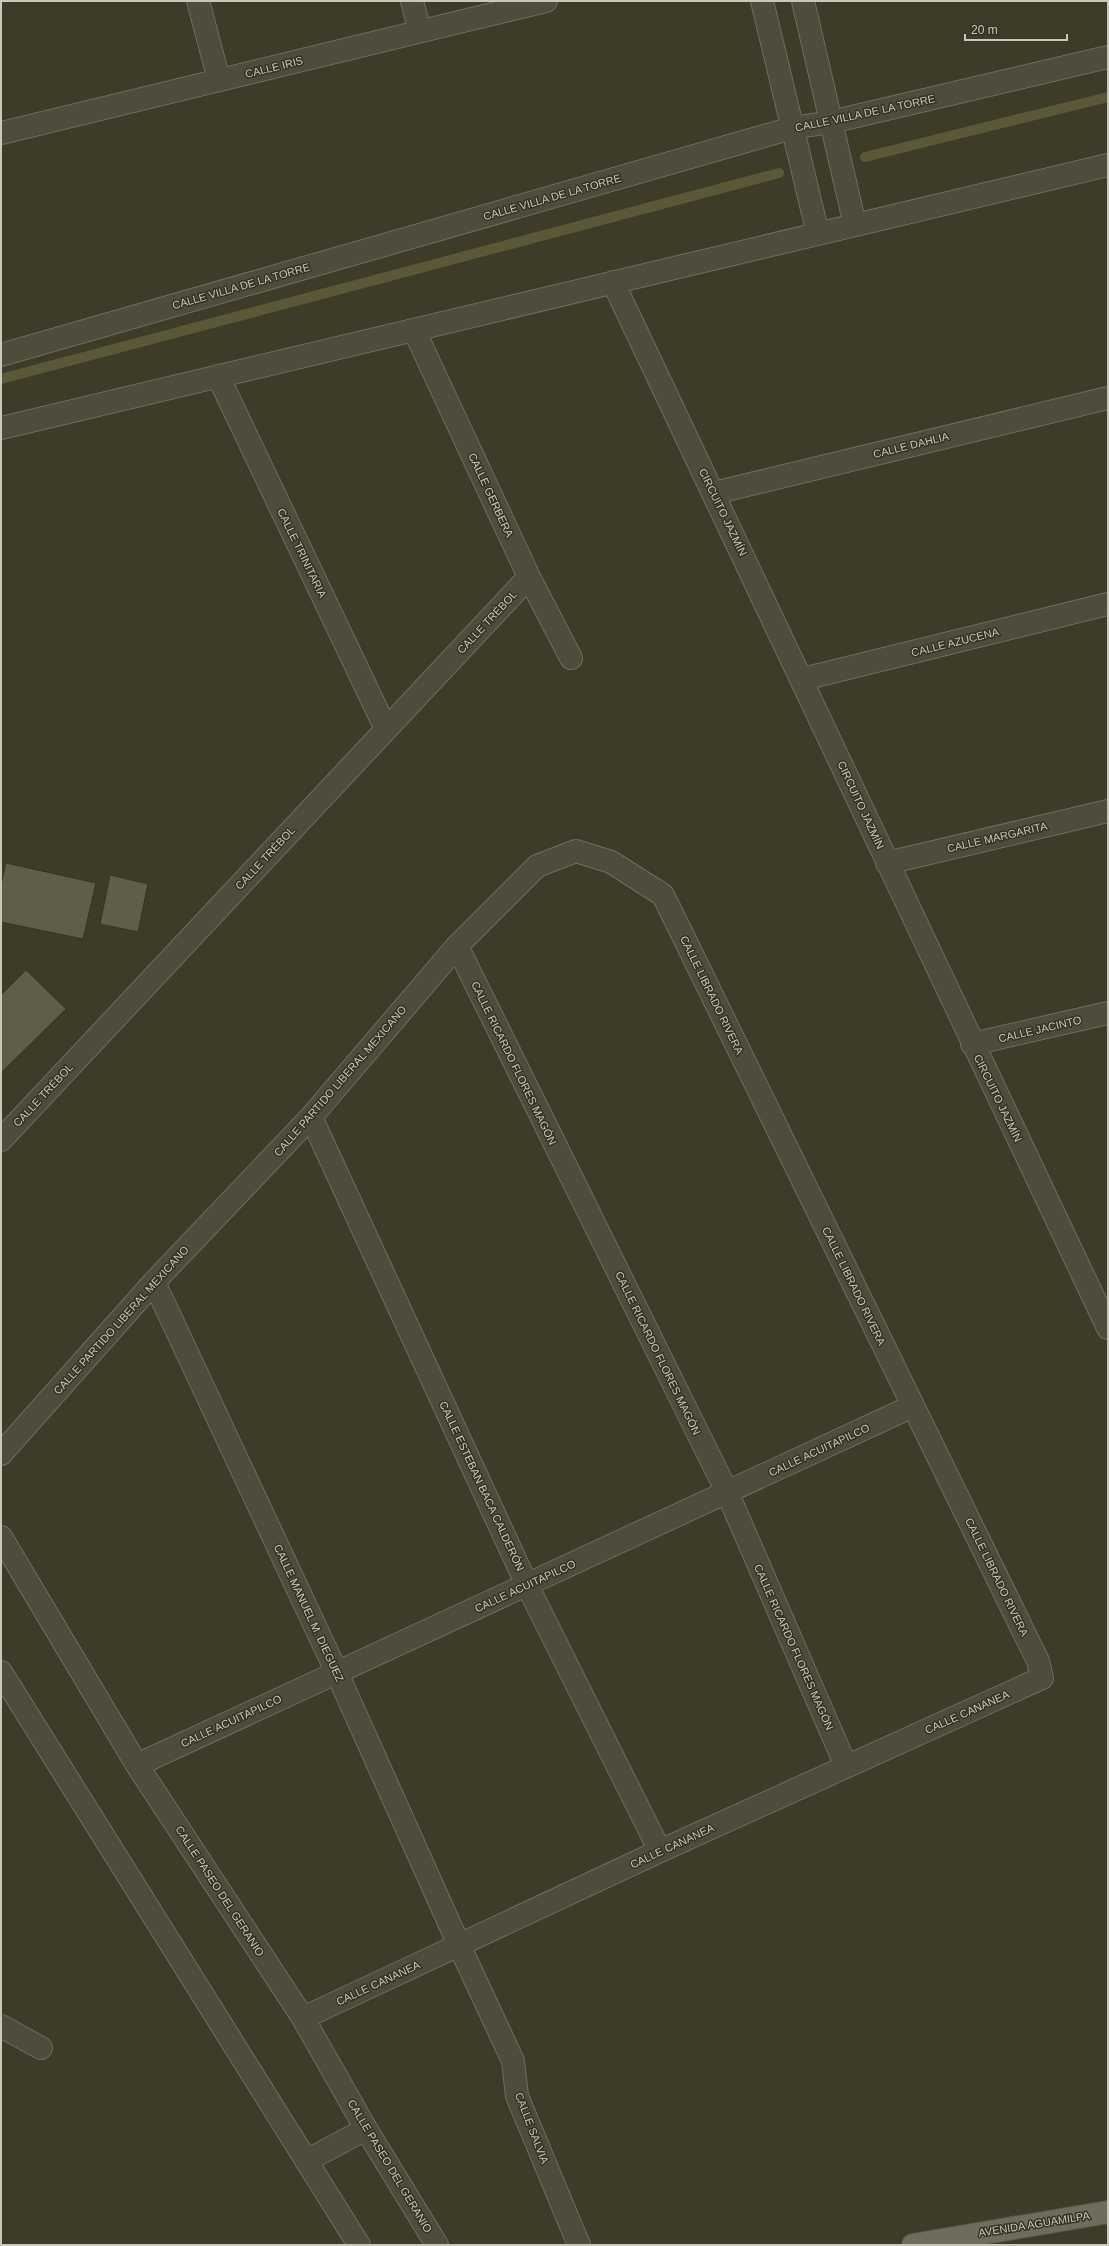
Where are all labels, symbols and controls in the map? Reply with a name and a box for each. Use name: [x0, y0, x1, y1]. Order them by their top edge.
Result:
scale bar: [965, 16, 1067, 42]
text: 20 m: [971, 23, 998, 37]
street label: CALLE IRIS: [244, 54, 304, 80]
street label: CALLE VILLA DE LA TORRE: [794, 92, 936, 134]
street label: CALLE VILLA DE LA TORRE: [482, 172, 622, 222]
street label: CALLE VILLA DE LA TORRE: [171, 261, 311, 311]
street label: CALLE DAHLIA: [872, 430, 951, 460]
street label: CALLE GERBERA: [466, 451, 516, 540]
street label: CIRCUITO JAZMÍN: [697, 466, 749, 558]
street label: CALLE TRINITARIA: [275, 506, 329, 600]
street label: CALLE TRÉBOL: [455, 588, 519, 656]
street label: CALLE AZUCENA: [910, 625, 1001, 659]
street label: CIRCUITO JAZMÍN: [835, 759, 887, 851]
street label: CALLE MARGARITA: [946, 819, 1049, 854]
street label: CALLE TRÉBOL: [233, 824, 297, 892]
street label: CALLE LIBRADO RIVERA: [678, 934, 746, 1057]
street label: CALLE RICARDO FLORES MAGÓN: [469, 979, 559, 1147]
street label: CALLE PARTIDO LIBERAL MEXICANO: [271, 1003, 409, 1159]
street label: CALLE JACINTO: [997, 1014, 1083, 1044]
street label: CIRCUITO JAZMÍN: [972, 1052, 1024, 1144]
street label: CALLE TRÉBOL: [11, 1061, 75, 1129]
street label: CALLE LIBRADO RIVERA: [820, 1225, 888, 1348]
street label: CALLE PARTIDO LIBERAL MEXICANO: [51, 1243, 191, 1397]
street label: CALLE RICARDO FLORES MAGÓN: [613, 1269, 703, 1437]
street label: CALLE ESTEBAN BACA CALDERÓN: [437, 1399, 527, 1573]
street label: CALLE ACUITAPILCO: [767, 1421, 872, 1479]
street label: CALLE LIBRADO RIVERA: [963, 1516, 1031, 1639]
street label: CALLE MANUEL M. DIEGUEZ: [272, 1542, 346, 1684]
street label: CALLE ACUITAPILCO: [473, 1557, 578, 1615]
street label: CALLE RICARDO FLORES MAGÓN: [752, 1562, 836, 1732]
street label: CALLE CANANEA: [923, 1688, 1012, 1736]
street label: CALLE ACUITAPILCO: [179, 1692, 284, 1750]
street label: CALLE CANANEA: [628, 1821, 716, 1871]
street label: CALLE PASEO DEL GERANIO: [173, 1824, 267, 1959]
street label: CALLE CANANEA: [334, 1958, 422, 2008]
street label: CALLE SALVIA: [513, 2091, 551, 2166]
street label: CALLE PASEO DEL GERANIO: [345, 2097, 435, 2235]
street label: AVENIDA AGUAMILPA: [977, 2209, 1091, 2239]

